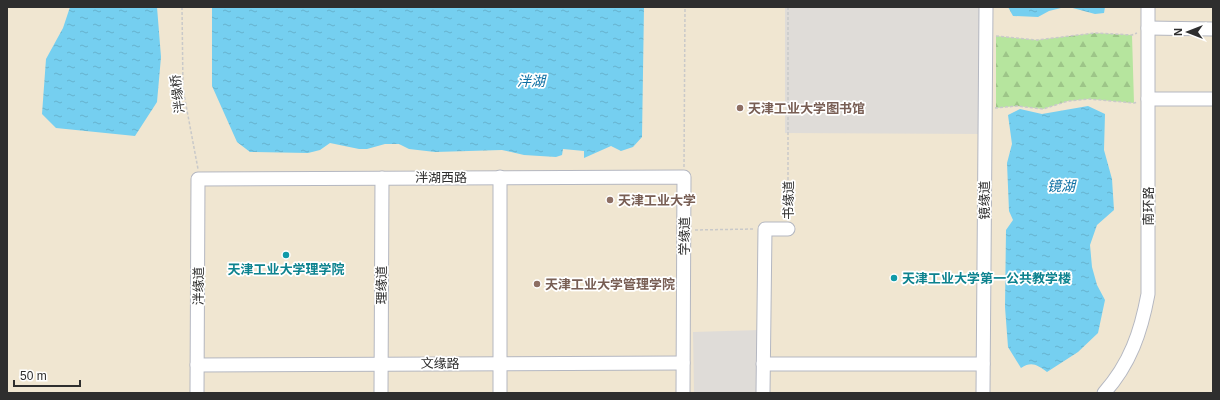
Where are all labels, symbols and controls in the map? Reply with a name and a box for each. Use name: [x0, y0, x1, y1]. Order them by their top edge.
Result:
north arrow: [1168, 12, 1208, 52]
text: N: [1172, 28, 1184, 36]
water label: 泮湖: [517, 73, 547, 89]
street label: 泮缘桥: [168, 74, 187, 114]
place label: 天津工业大学图书馆: [748, 101, 865, 116]
marker: 天津工业大学图书馆: [735, 103, 745, 113]
street label: 泮湖西路: [415, 170, 467, 185]
water label: 镜湖: [1047, 178, 1077, 194]
street label: 书缘道: [781, 180, 796, 220]
street label: 镜缘道: [977, 180, 992, 220]
street label: 南环路: [1141, 186, 1156, 226]
place label: 天津工业大学: [618, 193, 696, 208]
marker: 天津工业大学: [605, 195, 615, 205]
street label: 学缘道: [677, 216, 692, 256]
marker: 天津工业大学理学院: [281, 250, 291, 260]
place label: 天津工业大学理学院: [227, 262, 345, 277]
street label: 理缘道: [374, 265, 389, 305]
street label: 泮缘道: [191, 266, 206, 306]
place label: 天津工业大学第一公共教学楼: [902, 271, 1071, 286]
marker: 天津工业大学第一公共教学楼: [889, 273, 899, 283]
place label: 天津工业大学管理学院: [545, 277, 675, 292]
marker: 天津工业大学管理学院: [532, 279, 542, 289]
street label: 文缘路: [420, 356, 460, 371]
scale bar: [14, 362, 80, 388]
text: 50 m: [20, 369, 47, 383]

